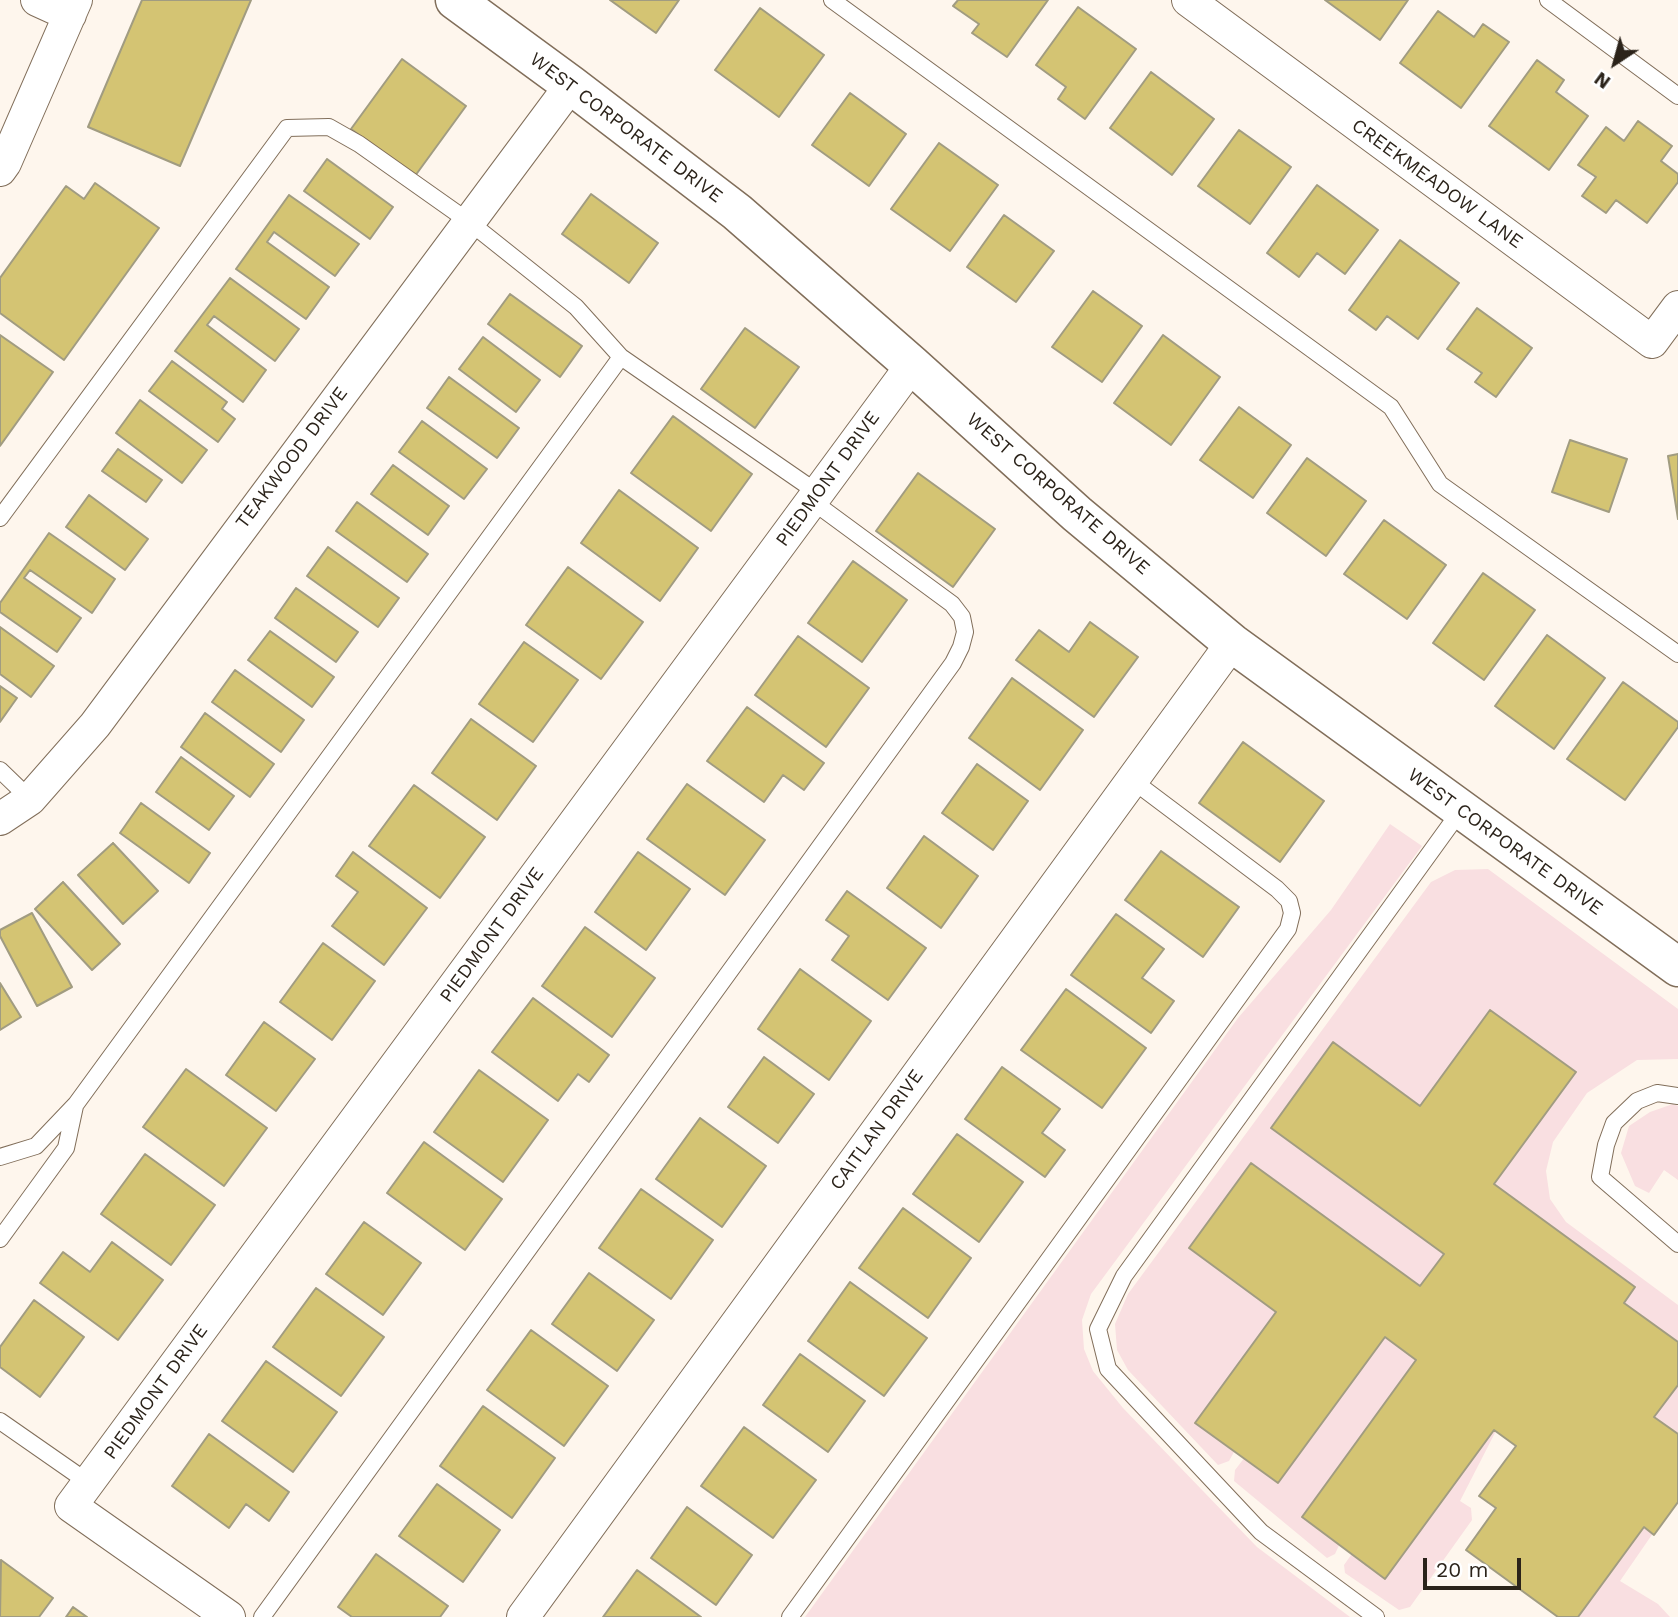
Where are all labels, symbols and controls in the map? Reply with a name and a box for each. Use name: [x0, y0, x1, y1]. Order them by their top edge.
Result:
north arrow: [1580, 28, 1650, 98]
street label: WEST CORPORATE DRIVE: [525, 48, 727, 208]
text: N: [1590, 67, 1615, 94]
street label: CREEKMEADOW LANE: [1347, 114, 1527, 254]
street label: TEAKWOOD DRIVE: [231, 383, 353, 533]
street label: PIEDMONT DRIVE: [771, 407, 885, 551]
street label: WEST CORPORATE DRIVE: [962, 408, 1154, 580]
street label: WEST CORPORATE DRIVE: [1403, 764, 1607, 920]
street label: PIEDMONT DRIVE: [435, 863, 549, 1007]
street label: CAITLAN DRIVE: [826, 1065, 928, 1195]
street label: PIEDMONT DRIVE: [99, 1320, 213, 1464]
scale bar: [1426, 1544, 1524, 1588]
text: 20 m: [1436, 1557, 1488, 1582]

